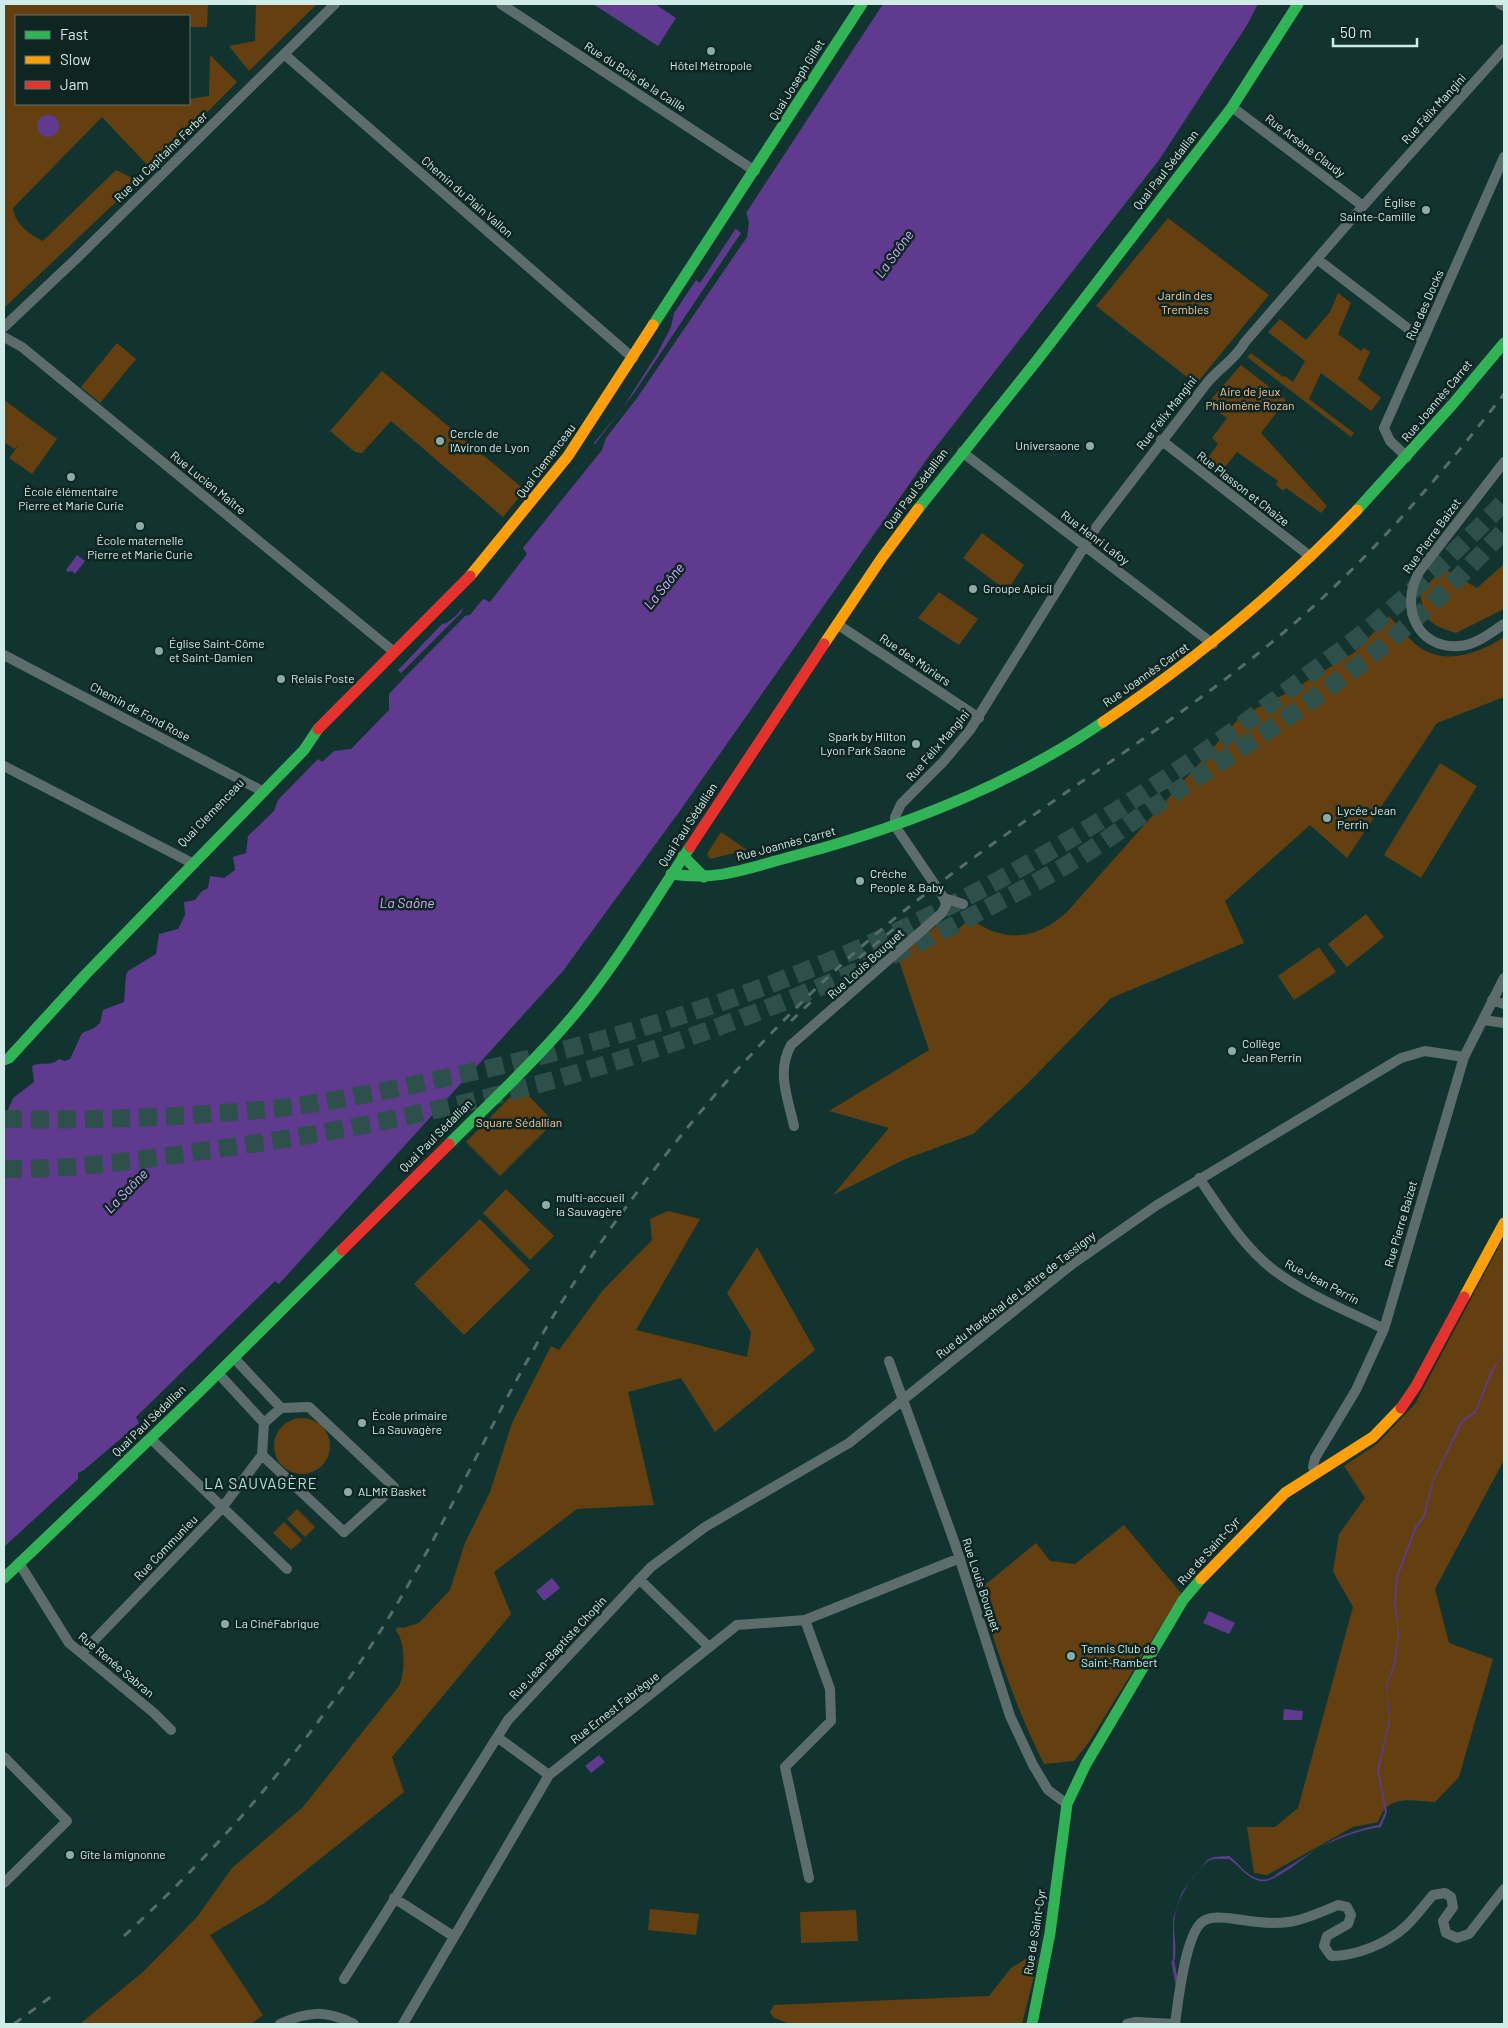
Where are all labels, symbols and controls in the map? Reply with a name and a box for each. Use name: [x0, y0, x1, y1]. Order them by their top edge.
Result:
legend: [15, 15, 190, 105]
scale bar: [1333, 15, 1417, 47]
text: 50 m: [1340, 23, 1372, 41]
text: Fast: [60, 25, 88, 43]
street label: Quai Joseph Gillet: [766, 36, 827, 122]
street label: Rue du Bois de la Caille: [582, 38, 689, 114]
marker: Hôtel Métropole: [705, 45, 717, 57]
text: Slow: [60, 50, 91, 68]
place label: Hôtel Métropole: [670, 58, 752, 72]
street label: Rue Félix Mangini: [1398, 70, 1468, 146]
text: Jam: [60, 75, 89, 93]
street label: Rue du Capitaine Ferber: [111, 108, 210, 204]
street label: Rue Arsène Claudy: [1263, 111, 1349, 180]
street label: Quai Paul Sédallian: [1130, 127, 1201, 212]
street label: Chemin du Plain Vallon: [419, 153, 516, 240]
place label: Église Sainte-Camille: [1340, 195, 1416, 223]
marker: Église Sainte-Camille: [1420, 204, 1432, 216]
water label: La Saône: [871, 226, 917, 281]
street label: Rue des Docks: [1402, 267, 1446, 342]
park label: Jardin des Trembles: [1158, 288, 1212, 316]
street label: Rue Joannès Carret: [1398, 357, 1474, 444]
street label: Rue Félix Mangini: [1133, 373, 1199, 452]
park label: Aire de jeux Philomène Rozan: [1205, 384, 1295, 412]
street label: Quai Clemenceau: [513, 421, 578, 500]
place label: Cercle de l'Aviron de Lyon: [450, 426, 529, 454]
marker: Cercle de l'Aviron de Lyon: [434, 435, 446, 447]
place label: Universaone: [1015, 438, 1080, 452]
marker: Universaone: [1084, 440, 1096, 452]
street label: Quai Paul Sédallian: [880, 445, 950, 531]
street label: Rue Lucien Maître: [168, 448, 249, 517]
street label: Rue Plasson et Chaize: [1195, 448, 1292, 529]
marker: École élémentaire Pierre et Marie Curie: [65, 471, 77, 483]
place label: École élémentaire Pierre et Marie Curie: [18, 484, 124, 512]
street label: Rue Pierre Baizet: [1399, 495, 1463, 576]
street label: Rue Henri Lafoy: [1059, 507, 1133, 568]
marker: École maternelle Pierre et Marie Curie: [134, 520, 146, 532]
place label: École maternelle Pierre et Marie Curie: [87, 533, 193, 561]
water label: La Saône: [640, 559, 687, 612]
place label: Groupe Apicil: [983, 581, 1052, 595]
marker: Groupe Apicil: [967, 583, 979, 595]
street label: Rue des Mûriers: [877, 630, 954, 688]
place label: Église Saint-Côme et Saint-Damien: [169, 636, 265, 664]
street label: Rue Joannès Carret: [1100, 639, 1191, 709]
marker: Église Saint-Côme et Saint-Damien: [153, 645, 165, 657]
place label: Relais Poste: [291, 671, 355, 685]
marker: Relais Poste: [275, 673, 287, 685]
street label: Chemin de Fond Rose: [88, 679, 193, 743]
street label: Rue Félix Mangini: [903, 707, 972, 784]
place label: Spark by Hilton Lyon Park Saone: [820, 729, 906, 757]
marker: Spark by Hilton Lyon Park Saone: [910, 738, 922, 750]
street label: Quai Clemenceau: [174, 775, 246, 849]
street label: Quai Paul Sédallian: [655, 780, 719, 869]
place label: Lycée Jean Perrin: [1337, 803, 1396, 831]
marker: Lycée Jean Perrin: [1321, 812, 1333, 824]
street label: Rue Joannès Carret: [735, 823, 837, 863]
place label: Crèche People & Baby: [870, 866, 944, 894]
marker: Crèche People & Baby: [854, 875, 866, 887]
water label: La Saône: [380, 894, 434, 911]
street label: Rue Louis Bouquet: [824, 925, 906, 1001]
place label: Collège Jean Perrin: [1242, 1036, 1302, 1064]
marker: Collège Jean Perrin: [1226, 1045, 1238, 1057]
street label: Quai Paul Sédallian: [396, 1096, 475, 1175]
park label: Square Sédallian: [476, 1115, 562, 1129]
water label: La Saône: [100, 1165, 151, 1216]
street label: Rue Pierre Baizet: [1381, 1179, 1419, 1269]
place label: multi-accueil la Sauvagère: [556, 1190, 625, 1218]
marker: multi-accueil la Sauvagère: [540, 1199, 552, 1211]
street label: Rue du Maréchal de Lattre de Tassigny: [933, 1227, 1098, 1361]
street label: Rue Jean Perrin: [1283, 1256, 1362, 1307]
street label: Quai Paul Sédallian: [109, 1382, 188, 1459]
place label: École primaire La Sauvagère: [372, 1408, 447, 1436]
marker: École primaire La Sauvagère: [356, 1417, 368, 1429]
district label: LA SAUVAGÈRE: [204, 1474, 318, 1492]
place label: ALMR Basket: [358, 1484, 426, 1498]
marker: ALMR Basket: [342, 1486, 354, 1498]
street label: Rue Communieu: [131, 1512, 200, 1583]
street label: Rue de Saint-Cyr: [1174, 1513, 1243, 1587]
street label: Rue Louis Bouquet: [960, 1536, 1004, 1633]
street label: Rue Jean-Baptiste Chopin: [506, 1593, 609, 1702]
place label: La CinéFabrique: [235, 1616, 319, 1630]
marker: La CinéFabrique: [219, 1618, 231, 1630]
street label: Rue Renée Sabran: [76, 1629, 157, 1700]
place label: Tennis Club de Saint-Rambert: [1081, 1641, 1158, 1669]
marker: Tennis Club de Saint-Rambert: [1065, 1650, 1077, 1662]
street label: Rue Ernest Fabrègue: [567, 1668, 661, 1746]
place label: Gîte la mignonne: [80, 1847, 166, 1861]
marker: Gîte la mignonne: [64, 1849, 76, 1861]
street label: Rue de Saint-Cyr: [1020, 1887, 1048, 1976]

